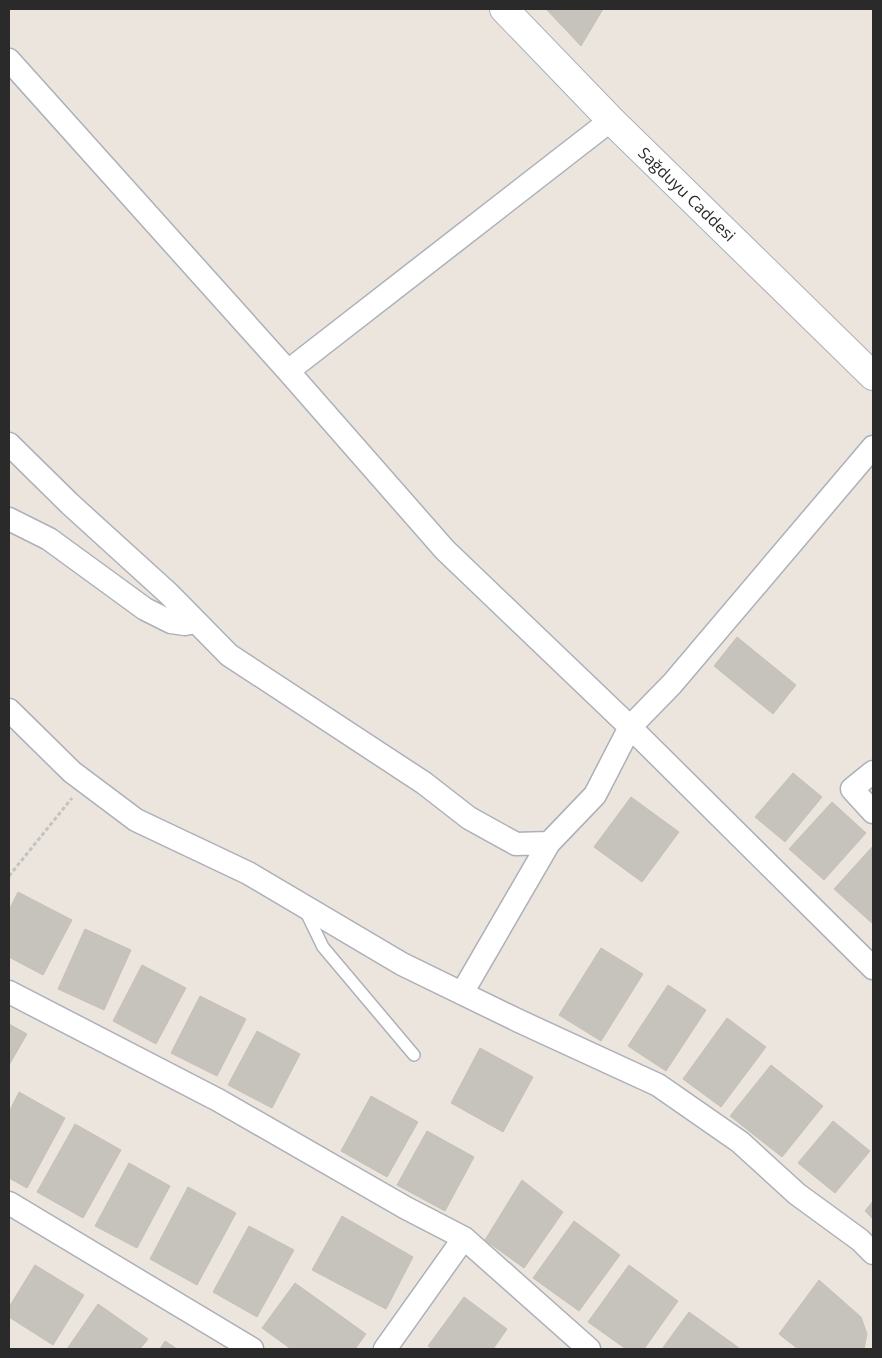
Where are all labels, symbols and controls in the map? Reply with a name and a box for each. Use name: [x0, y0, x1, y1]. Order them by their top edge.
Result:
street label: Sağduyu Caddesi: [634, 142, 740, 246]

